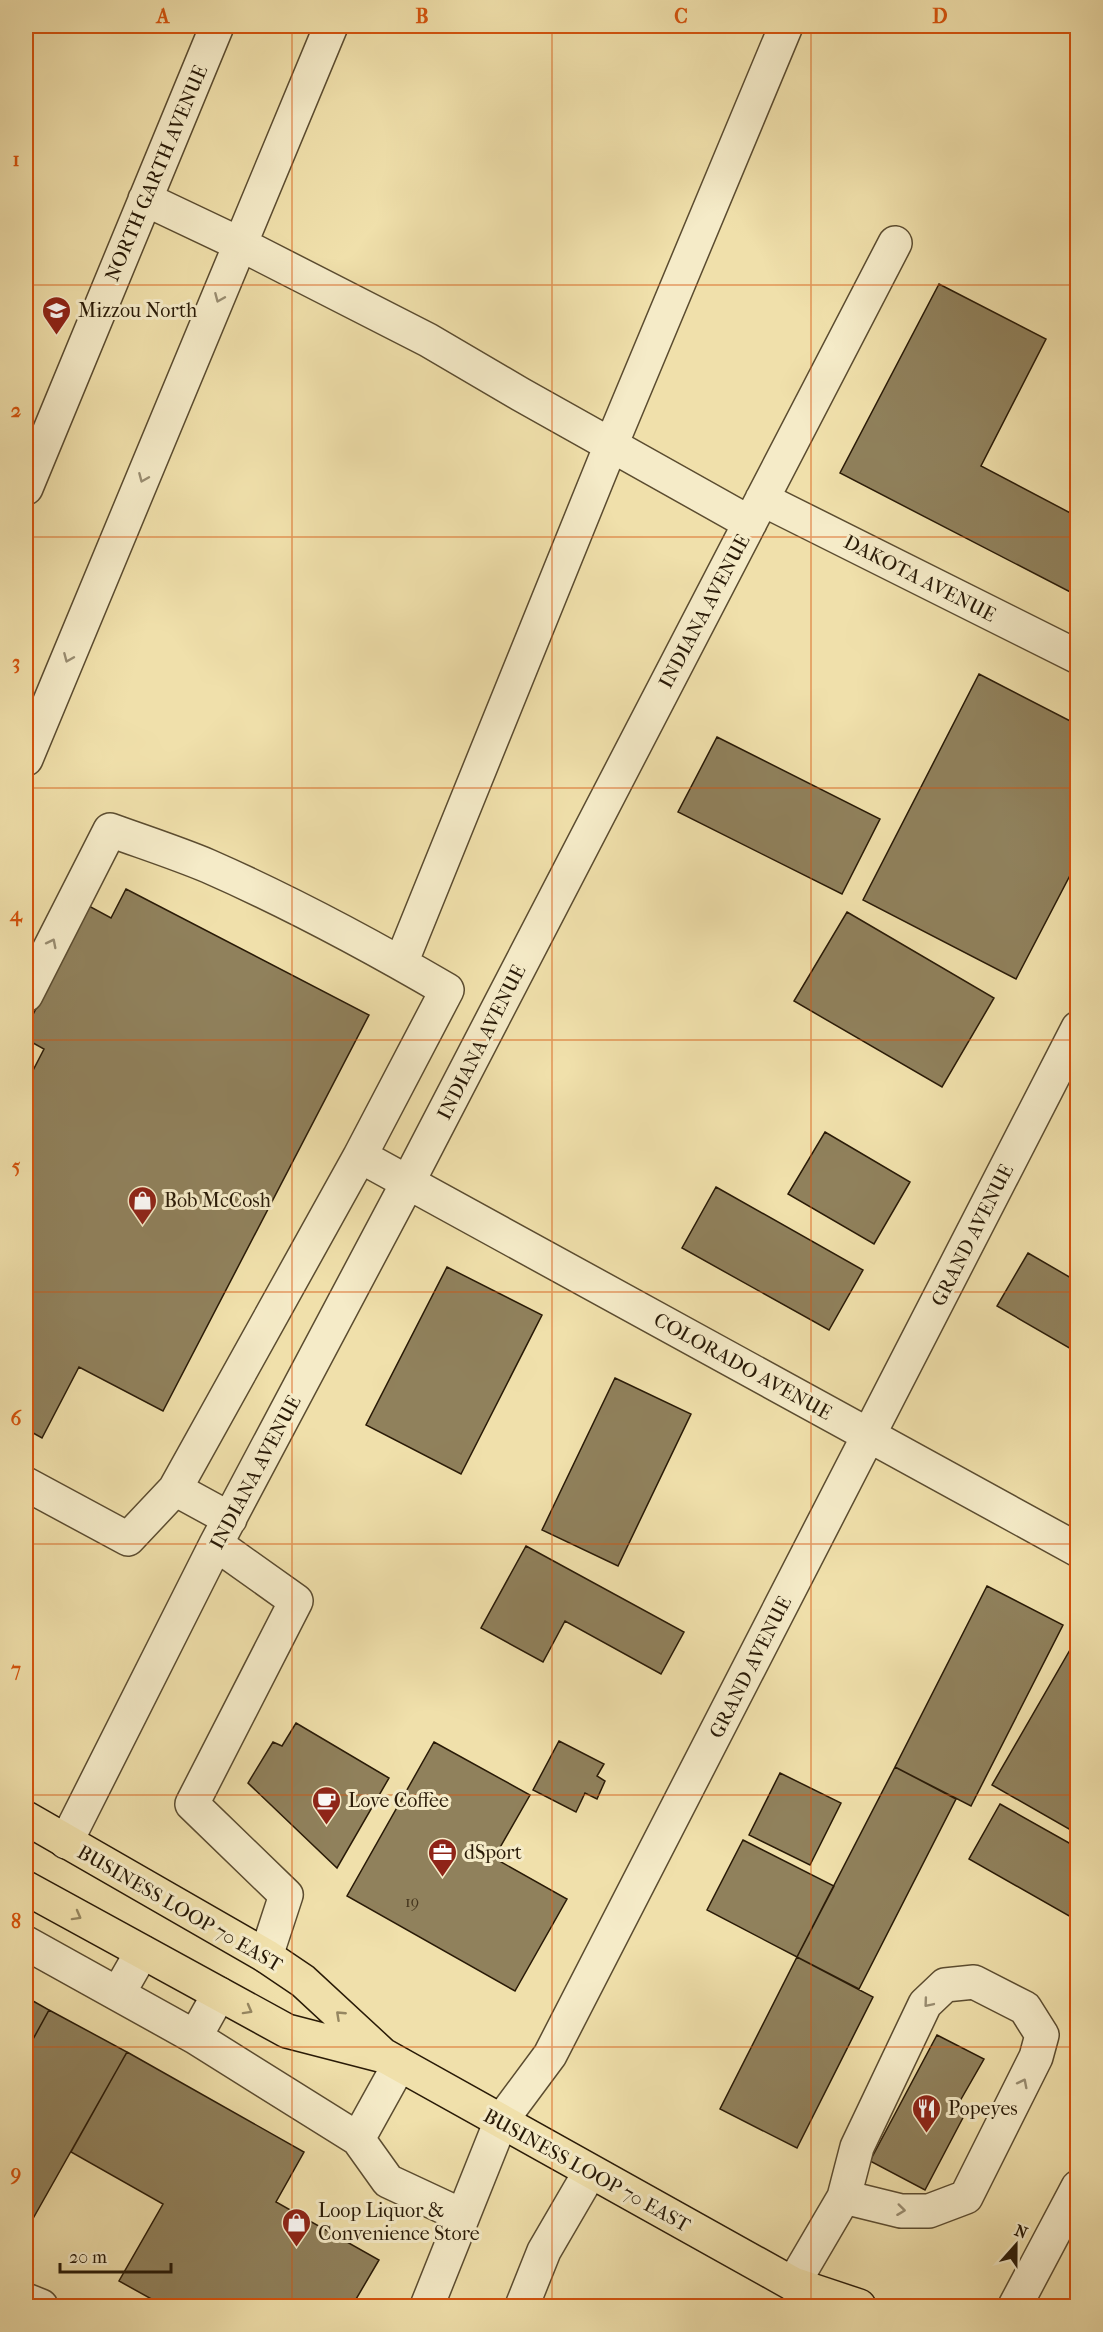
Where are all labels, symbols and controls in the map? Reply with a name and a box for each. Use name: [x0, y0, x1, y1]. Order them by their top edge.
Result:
text: A: [155, 5, 171, 28]
text: B: [415, 5, 429, 28]
text: C: [674, 5, 688, 28]
text: D: [932, 5, 948, 28]
street label: NORTH GARTH AVENUE: [100, 62, 212, 285]
text: 1: [12, 148, 20, 171]
one-way arrow: [214, 292, 226, 303]
school or university icon: Mizzou North: [41, 294, 73, 336]
place label: Mizzou North: [78, 299, 198, 322]
text: 2: [11, 399, 21, 422]
one-way arrow: [138, 472, 150, 483]
street label: INDIANA AVENUE: [654, 530, 755, 692]
street label: DAKOTA AVENUE: [840, 530, 1000, 627]
text: 3: [12, 651, 20, 674]
one-way arrow: [63, 652, 75, 663]
text: 4: [9, 903, 23, 927]
one-way arrow: [45, 939, 56, 949]
street label: INDIANA AVENUE: [432, 961, 530, 1124]
text: 5: [12, 1155, 21, 1178]
street label: GRAND AVENUE: [927, 1160, 1018, 1310]
shop icon: Bob McCosh: [127, 1184, 159, 1226]
place label: Bob McCosh: [164, 1189, 272, 1212]
street label: COLORADO AVENUE: [650, 1308, 836, 1425]
street label: INDIANA AVENUE: [205, 1391, 306, 1553]
text: 6: [11, 1407, 23, 1430]
street label: GRAND AVENUE: [705, 1592, 796, 1742]
text: 7: [10, 1658, 21, 1681]
cafe icon: Love Coffee: [311, 1784, 343, 1826]
place label: Love Coffee: [348, 1789, 449, 1812]
office icon: dSport: [427, 1836, 459, 1878]
street label: BUSINESS LOOP 70 EAST: [73, 1840, 287, 1977]
place label: dSport: [464, 1841, 522, 1864]
house number: 19: [405, 1892, 419, 1911]
one-way arrow: [71, 1909, 81, 1920]
text: 8: [11, 1910, 21, 1933]
one-way arrow: [924, 1996, 935, 2007]
one-way arrow: [241, 2003, 252, 2014]
one-way arrow: [336, 2011, 346, 2022]
one-way arrow: [1016, 2079, 1027, 2089]
restaurant icon: Popeyes: [911, 2092, 943, 2134]
place label: Popeyes: [948, 2097, 1018, 2120]
street label: BUSINESS LOOP 70 EAST: [479, 2104, 694, 2237]
text: 9: [10, 2162, 21, 2185]
place label: Loop Liquor & Convenience Store: [318, 2199, 480, 2245]
one-way arrow: [896, 2203, 906, 2216]
shop icon: Loop Liquor & Convenience Store: [281, 2206, 313, 2248]
north arrow: [986, 2215, 1046, 2275]
text: N: [1012, 2220, 1031, 2243]
scale bar: [60, 2236, 171, 2274]
text: 20 m: [69, 2247, 107, 2268]

